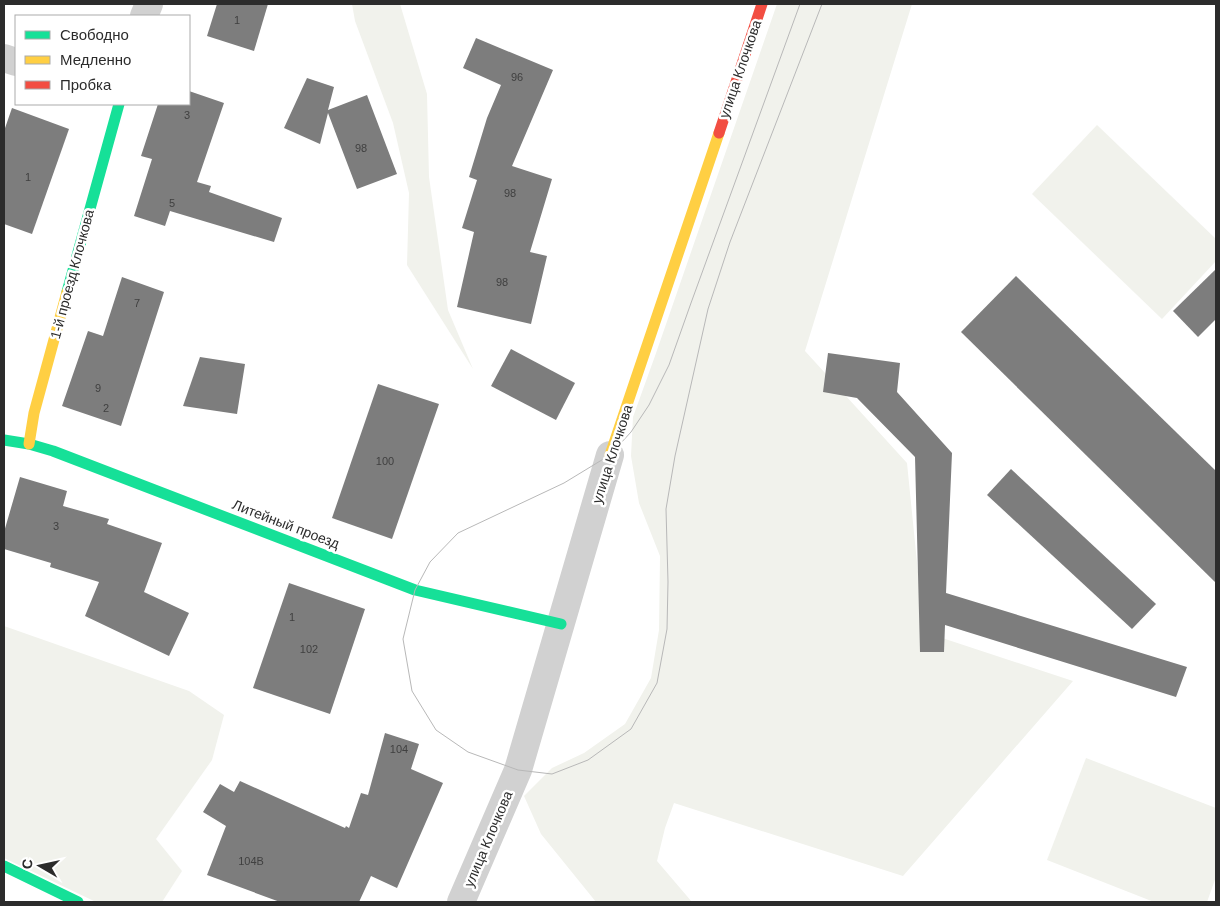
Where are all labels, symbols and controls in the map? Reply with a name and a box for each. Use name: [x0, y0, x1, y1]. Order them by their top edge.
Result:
house number: 1: [234, 14, 240, 26]
legend: [15, 15, 190, 105]
street label: улица Клочкова: [716, 18, 764, 120]
text: Свободно: [60, 26, 129, 43]
text: Медленно: [60, 51, 131, 68]
house number: 96: [511, 71, 523, 83]
text: Пробка: [60, 76, 112, 93]
house number: 3: [184, 109, 190, 121]
house number: 98: [355, 142, 367, 154]
house number: 1: [25, 171, 31, 183]
house number: 98: [504, 187, 516, 199]
house number: 5: [169, 197, 175, 209]
street label: 1-й проезд Клочкова: [47, 207, 97, 340]
house number: 98: [496, 276, 508, 288]
house number: 7: [134, 297, 140, 309]
house number: 9: [95, 382, 101, 394]
house number: 2: [103, 402, 109, 414]
street label: улица Клочкова: [589, 402, 636, 505]
house number: 100: [376, 455, 394, 467]
street label: Литейный проезд: [230, 496, 342, 552]
house number: 3: [53, 520, 59, 532]
house number: 1: [289, 611, 295, 623]
house number: 102: [300, 643, 318, 655]
house number: 104: [390, 743, 408, 755]
street label: улица Клочкова: [461, 788, 516, 889]
north arrow: [15, 841, 65, 891]
house number: 104В: [238, 855, 264, 867]
text: С: [18, 858, 36, 870]

